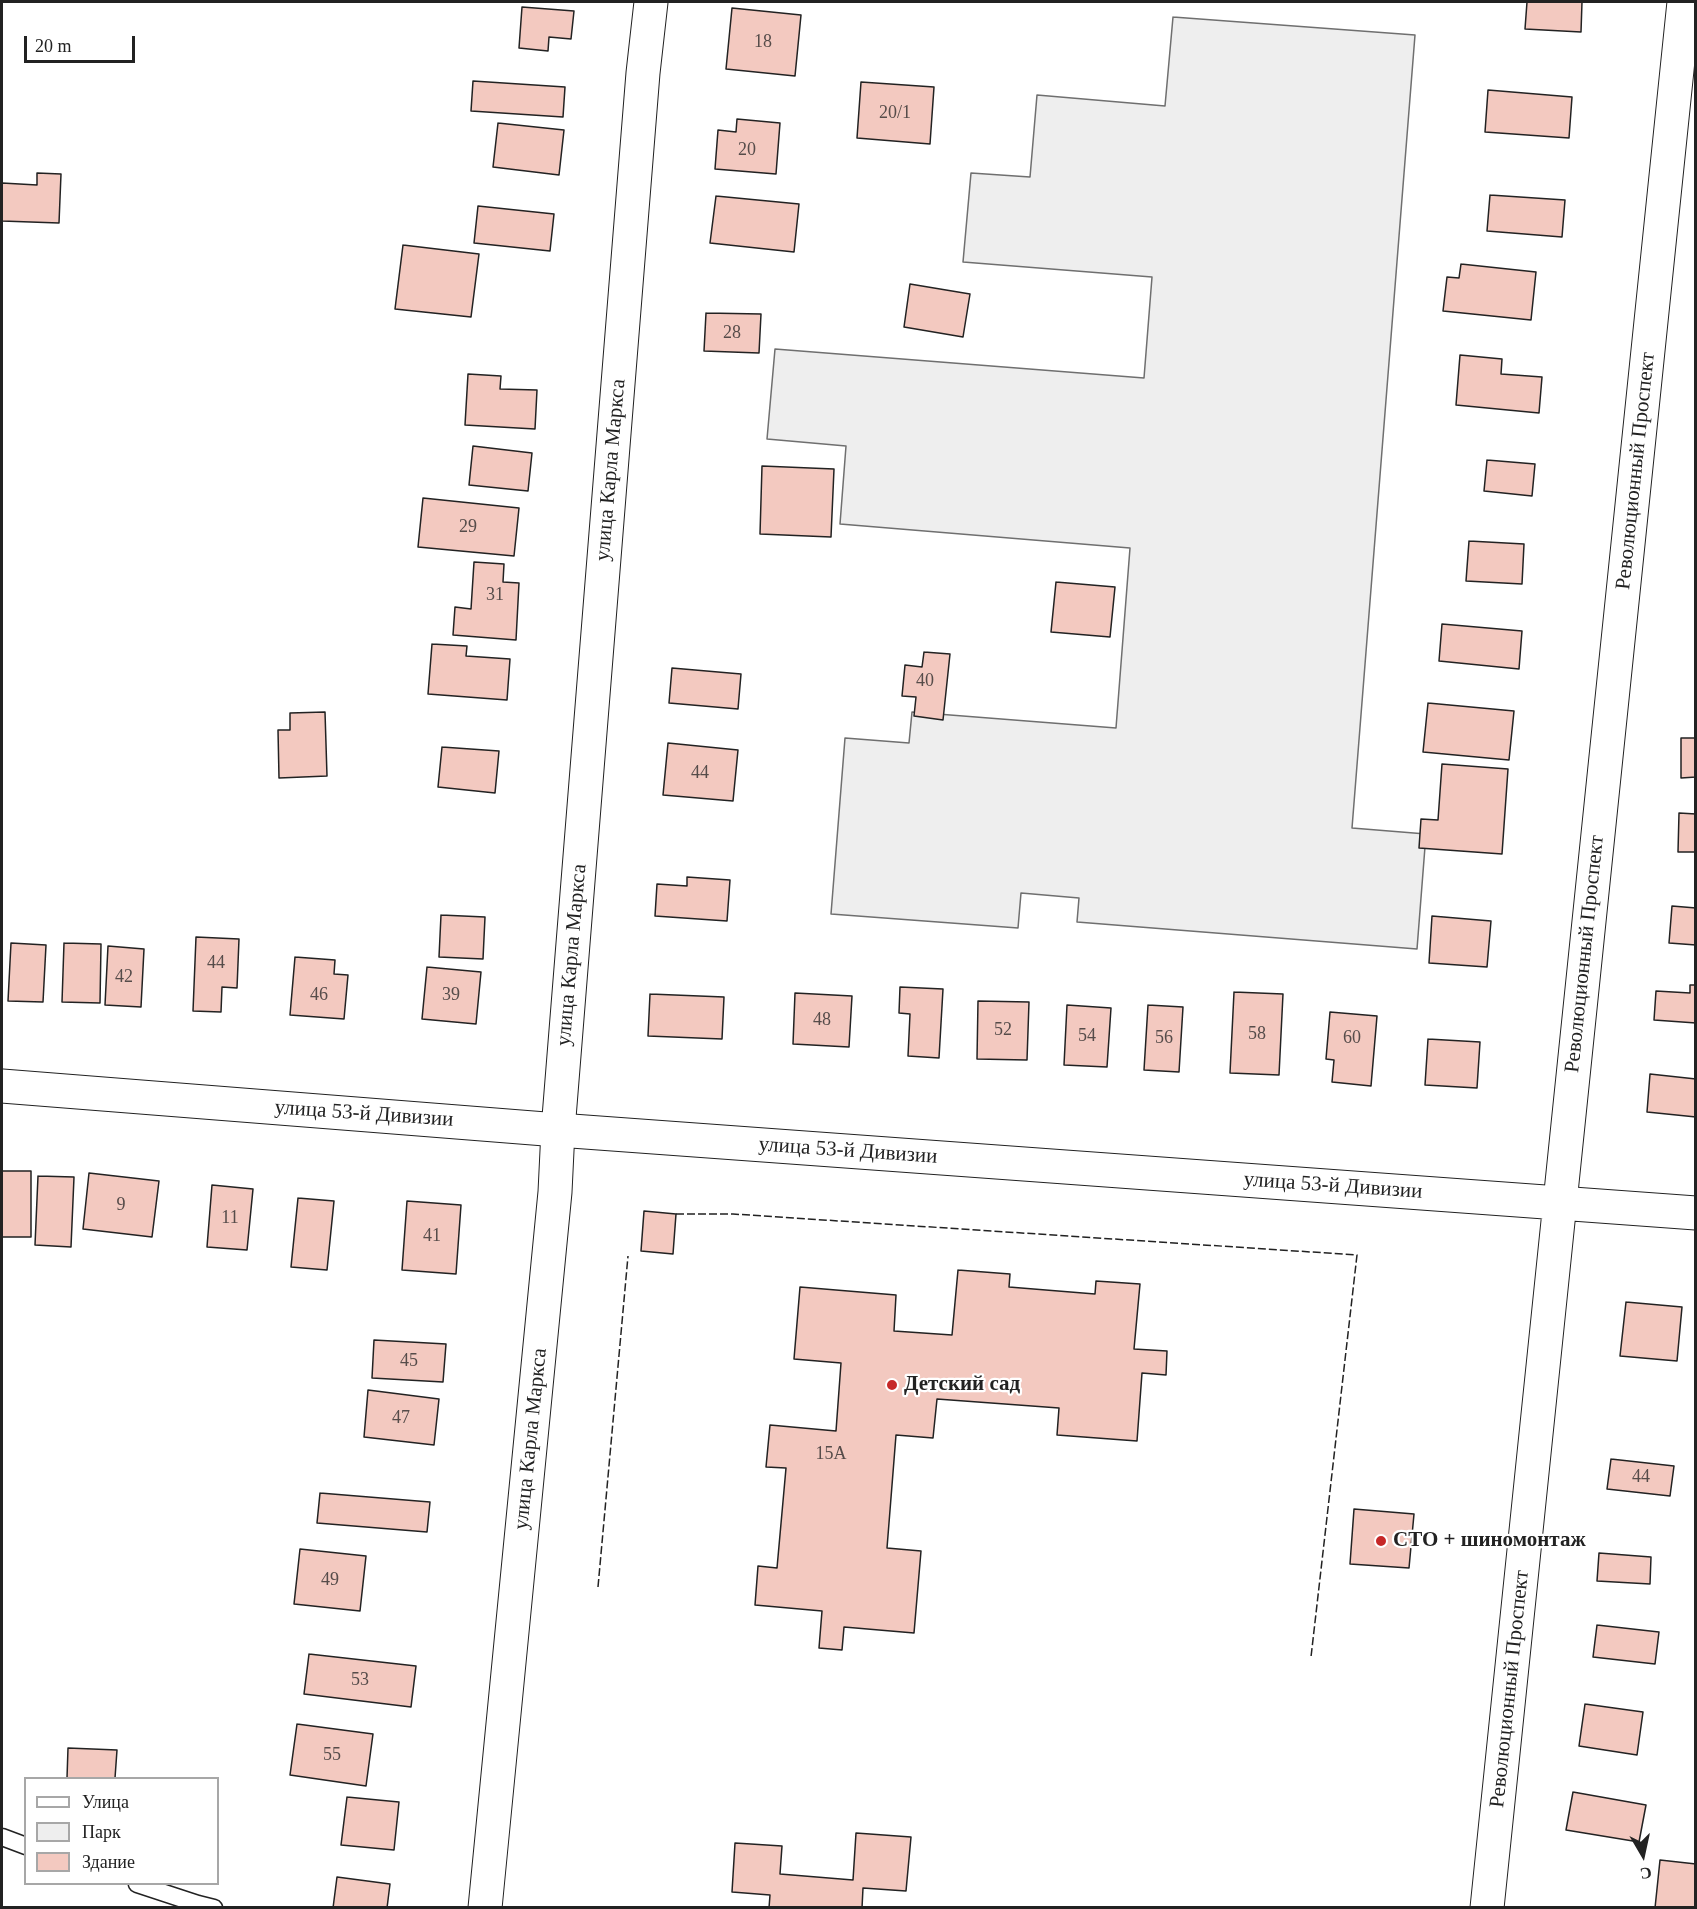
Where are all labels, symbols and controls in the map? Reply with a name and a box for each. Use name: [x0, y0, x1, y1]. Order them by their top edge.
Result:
scale bar: [27, 24, 138, 62]
house number: 18: [754, 31, 772, 53]
text: 20 m: [35, 36, 72, 56]
house number: 20/1: [879, 102, 911, 124]
house number: 20: [738, 139, 756, 161]
house number: 28: [723, 322, 741, 344]
street label: Революционный Проспект: [1611, 351, 1661, 591]
street label: улица Карла Маркса: [590, 378, 632, 562]
house number: 29: [459, 516, 477, 538]
house number: 31: [486, 584, 504, 606]
house number: 40: [916, 670, 934, 692]
house number: 44: [691, 762, 709, 784]
street label: Революционный Проспект: [1560, 834, 1610, 1074]
street label: улица Карла Маркса: [551, 863, 593, 1047]
house number: 44: [207, 952, 225, 974]
house number: 42: [115, 966, 133, 988]
house number: 46: [310, 984, 328, 1006]
house number: 39: [442, 984, 460, 1006]
house number: 48: [813, 1009, 831, 1031]
house number: 52: [994, 1019, 1012, 1041]
house number: 58: [1248, 1023, 1266, 1045]
house number: 54: [1078, 1025, 1096, 1047]
house number: 56: [1155, 1027, 1173, 1049]
house number: 60: [1343, 1027, 1361, 1049]
street label: улица 53-й Дивизии: [274, 1095, 454, 1133]
street label: улица 53-й Дивизии: [758, 1132, 938, 1170]
street label: улица 53-й Дивизии: [1243, 1167, 1423, 1205]
house number: 9: [116, 1194, 126, 1216]
house number: 11: [221, 1207, 239, 1229]
house number: 41: [423, 1225, 441, 1247]
street label: улица Карла Маркса: [509, 1347, 553, 1531]
house number: 45: [400, 1350, 418, 1372]
place label: Детский сад: [904, 1372, 1020, 1398]
marker: Детский сад: [885, 1378, 899, 1392]
house number: 47: [392, 1407, 410, 1429]
house number: 15А: [816, 1443, 846, 1465]
house number: 44: [1632, 1466, 1650, 1488]
place label: СТО + шиномонтаж: [1393, 1528, 1586, 1554]
marker: СТО + шиномонтаж: [1374, 1534, 1388, 1548]
house number: 49: [321, 1569, 339, 1591]
street label: Революционный Проспект: [1485, 1569, 1535, 1809]
house number: 53: [351, 1669, 369, 1691]
house number: 55: [323, 1744, 341, 1766]
legend: [24, 1777, 219, 1885]
text: Улица: [82, 1792, 129, 1812]
text: Парк: [82, 1822, 121, 1842]
north arrow: [1613, 1825, 1673, 1885]
text: Здание: [82, 1852, 135, 1872]
text: С: [1639, 1864, 1653, 1883]

